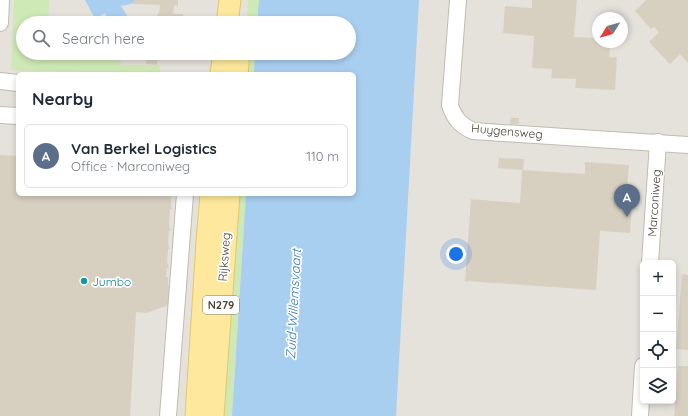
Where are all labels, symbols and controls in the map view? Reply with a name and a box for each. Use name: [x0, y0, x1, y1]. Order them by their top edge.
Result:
north arrow: [592, 12, 628, 48]
search box: [16, 16, 356, 60]
icon: search: [30, 27, 52, 49]
text: Search here: [62, 29, 145, 48]
text: Nearby: [32, 88, 93, 109]
street label: Huygensweg: [471, 120, 543, 142]
text: Van Berkel Logistics: [71, 139, 217, 158]
text: A: [42, 148, 50, 164]
text: 110 m: [306, 148, 339, 164]
text: Office · Marconiweg: [71, 158, 190, 174]
street label: Marconiweg: [644, 169, 664, 237]
pin: A: [614, 184, 640, 217]
street label: Rijksweg: [215, 232, 233, 282]
your location: [446, 244, 466, 264]
water label: Zuid-Willemsvaart: [282, 247, 304, 359]
map controls: [640, 260, 676, 404]
button: +: [640, 260, 676, 296]
place label: Jumbo: [92, 274, 131, 289]
marker: Jumbo: [79, 276, 89, 286]
road number: N279: [203, 296, 239, 314]
button: −: [640, 296, 676, 332]
button: locate: [640, 332, 676, 368]
button: layers: [640, 368, 676, 404]

